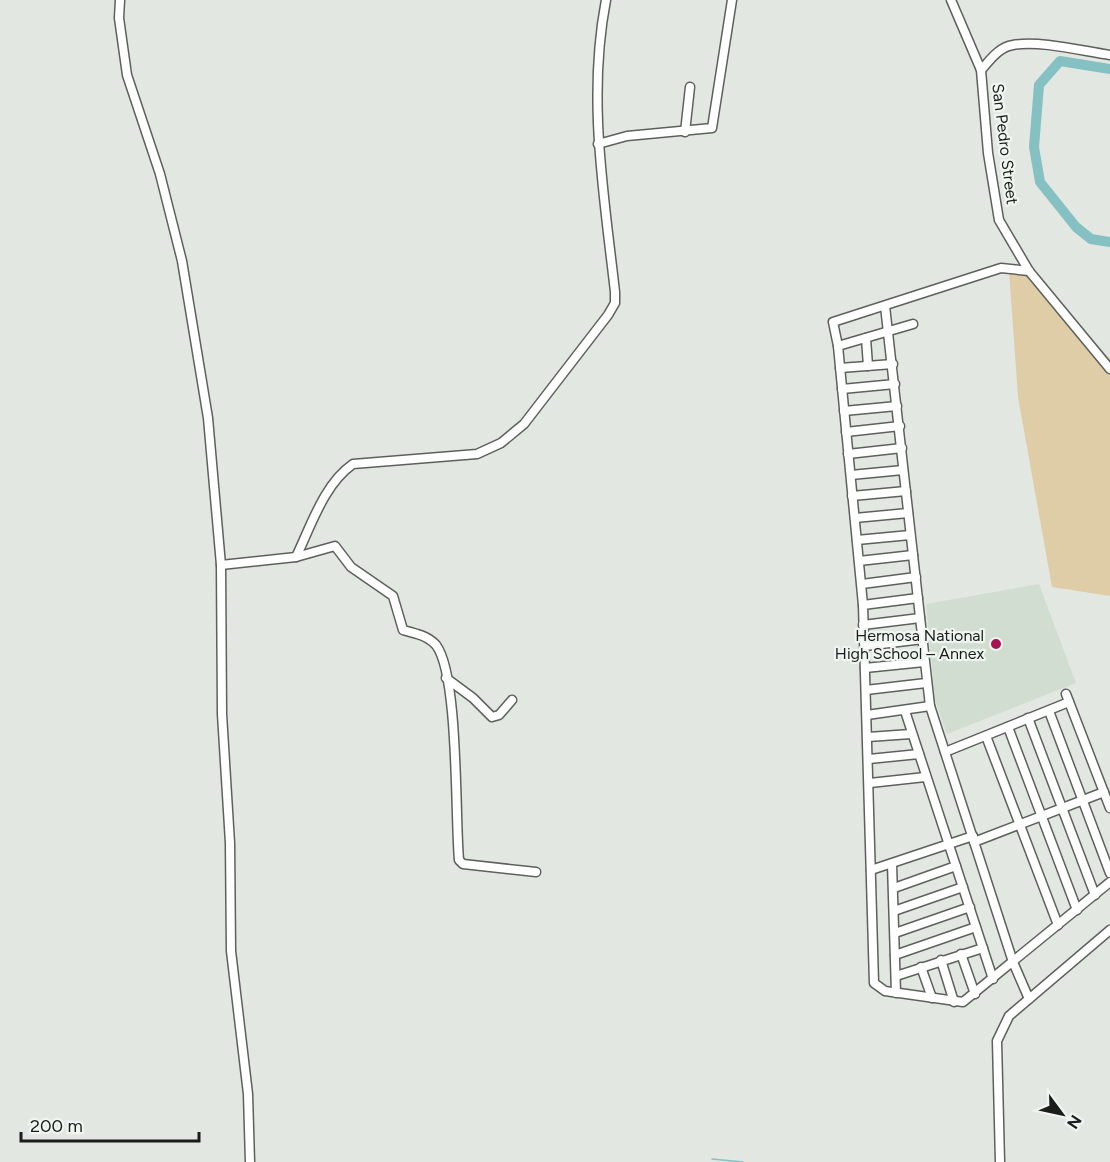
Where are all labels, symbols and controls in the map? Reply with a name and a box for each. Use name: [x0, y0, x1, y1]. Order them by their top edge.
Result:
street label: San Pedro Street: [988, 83, 1022, 205]
place label: Hermosa National High School – Annex: [835, 626, 984, 663]
marker: Hermosa National High School – Annex: [989, 637, 1003, 651]
north arrow: [1032, 1084, 1092, 1144]
scale bar: [21, 1105, 200, 1143]
text: N: [1063, 1112, 1085, 1132]
text: 200 m: [30, 1115, 83, 1137]

